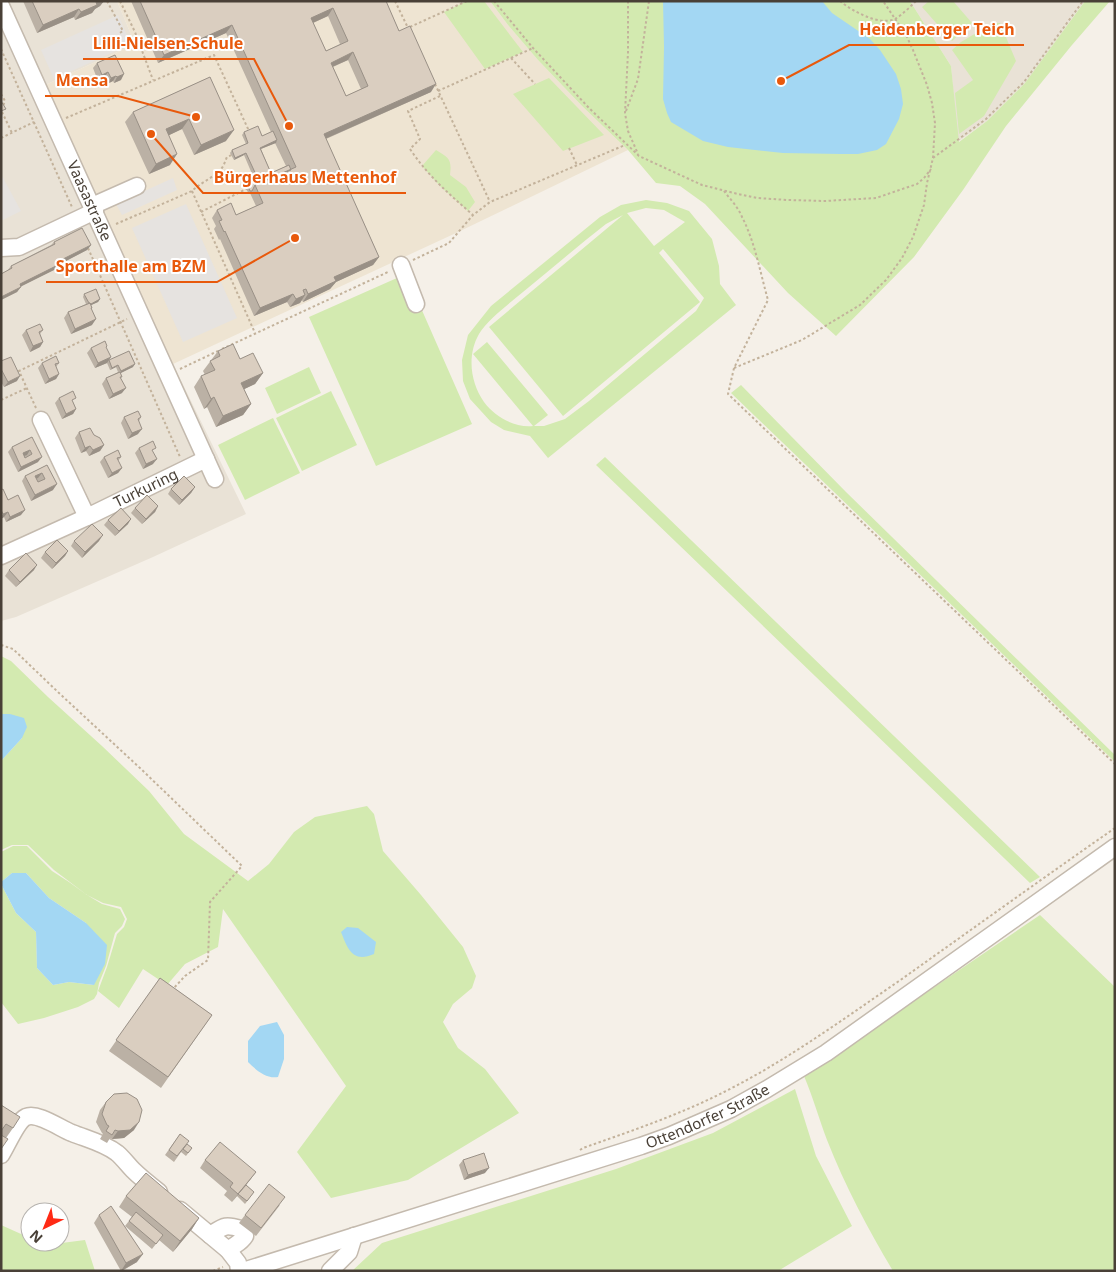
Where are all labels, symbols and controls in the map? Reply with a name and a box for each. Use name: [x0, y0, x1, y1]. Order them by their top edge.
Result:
callout: Heidenberger Teich: [849, 14, 1024, 45]
text: Heidenberger Teich: [859, 18, 1015, 40]
callout: Lilli-Nielsen-Schule: [83, 28, 254, 59]
text: Lilli-Nielsen-Schule: [93, 32, 243, 54]
callout: Mensa: [45, 65, 118, 96]
text: Mensa: [56, 69, 108, 91]
street label: Vaasastraße: [63, 157, 117, 244]
callout: Bürgerhaus Mettenhof: [203, 162, 406, 193]
text: Bürgerhaus Mettenhof: [214, 166, 397, 188]
callout: Sporthalle am BZM: [46, 251, 217, 282]
text: Sporthalle am BZM: [56, 255, 206, 277]
street label: Turkuring: [110, 463, 181, 511]
street label: Ottendorfer Straße: [643, 1079, 773, 1153]
north arrow: [20, 1202, 70, 1252]
text: N: [25, 1226, 46, 1248]

